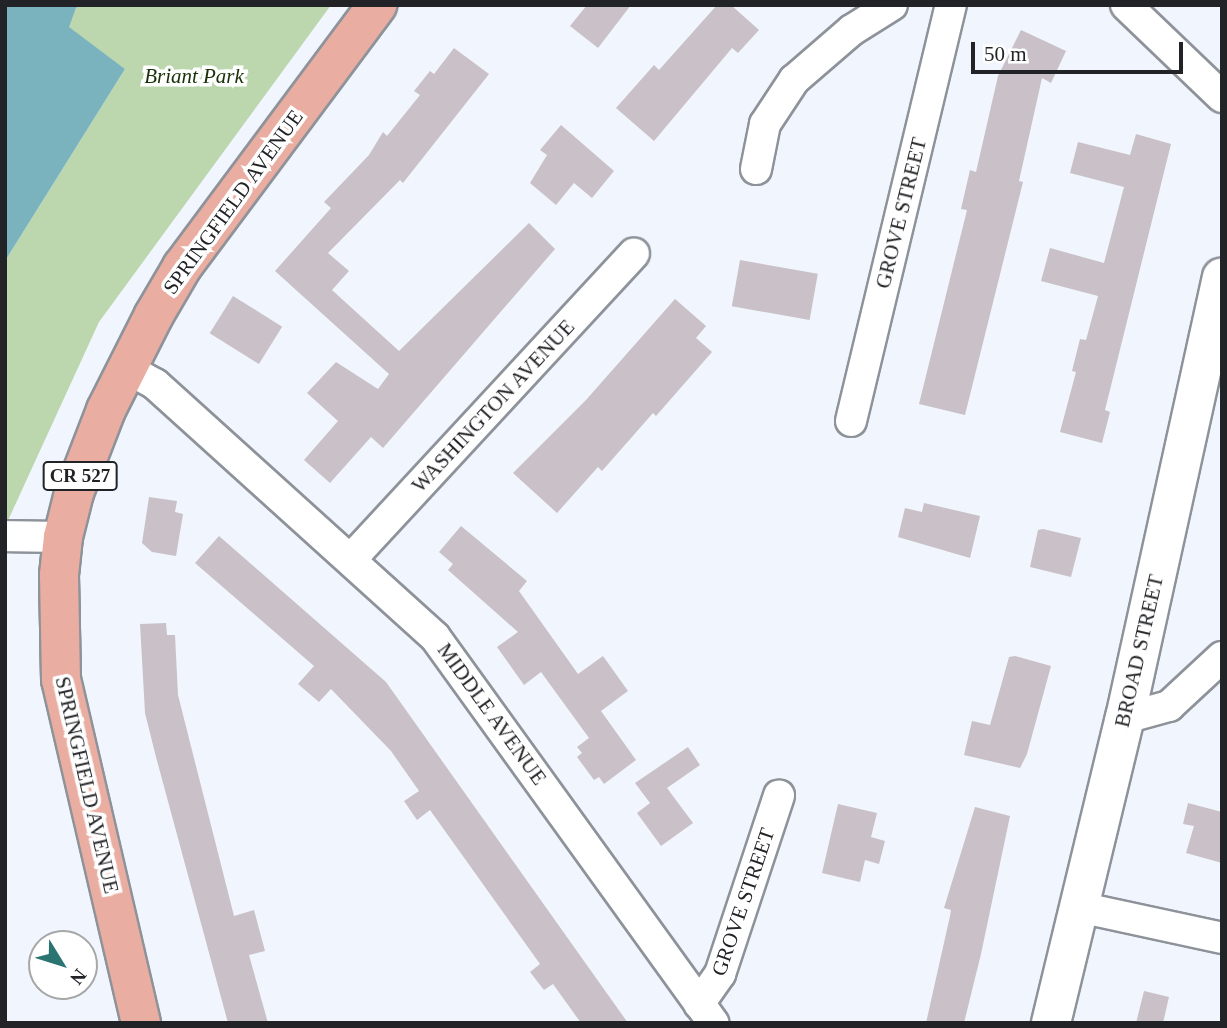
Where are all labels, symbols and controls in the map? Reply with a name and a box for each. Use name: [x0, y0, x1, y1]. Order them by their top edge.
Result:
scale bar: [975, 28, 1187, 72]
text: 50 m: [984, 42, 1027, 66]
park label: Briant Park: [144, 63, 244, 89]
street label: SPRINGFIELD AVENUE: [157, 104, 309, 300]
street label: GROVE STREET: [870, 135, 932, 291]
street label: WASHINGTON AVENUE: [406, 314, 580, 498]
road number: CR 527: [42, 461, 119, 491]
street label: BROAD STREET: [1109, 572, 1169, 730]
street label: MIDDLE AVENUE: [432, 638, 552, 790]
street label: SPRINGFIELD AVENUE: [50, 674, 124, 896]
street label: GROVE STREET: [706, 825, 780, 979]
north arrow: [28, 930, 98, 1000]
text: N: [66, 965, 91, 989]

